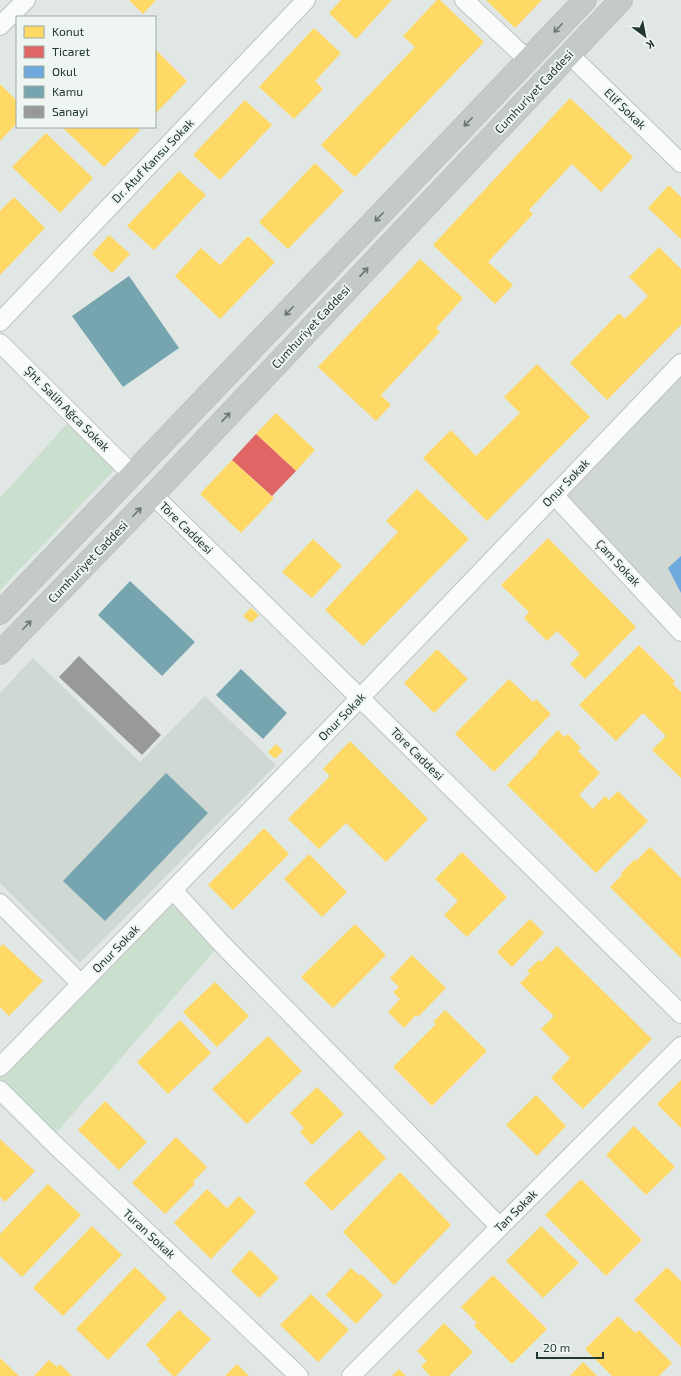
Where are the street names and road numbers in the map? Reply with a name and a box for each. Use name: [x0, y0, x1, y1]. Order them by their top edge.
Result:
street label: Cumhuriyet Caddesi: [491, 47, 575, 136]
street label: Elif Sokak: [602, 85, 649, 132]
street label: Dr. Atuf Kansu Sokak: [108, 115, 196, 205]
street label: Cumhuriyet Caddesi: [268, 282, 352, 371]
street label: Şht. Salih Ağca Sokak: [21, 363, 113, 455]
street label: Onur Sokak: [539, 455, 592, 509]
street label: Töre Caddesi: [157, 498, 216, 556]
street label: Cumhuriyet Caddesi: [45, 517, 130, 605]
street label: Çam Sokak: [593, 536, 644, 589]
street label: Onur Sokak: [315, 689, 368, 743]
street label: Töre Caddesi: [388, 724, 447, 783]
street label: Onur Sokak: [89, 921, 142, 975]
street label: Tan Sokak: [491, 1186, 539, 1234]
street label: Turan Sokak: [121, 1206, 179, 1261]

